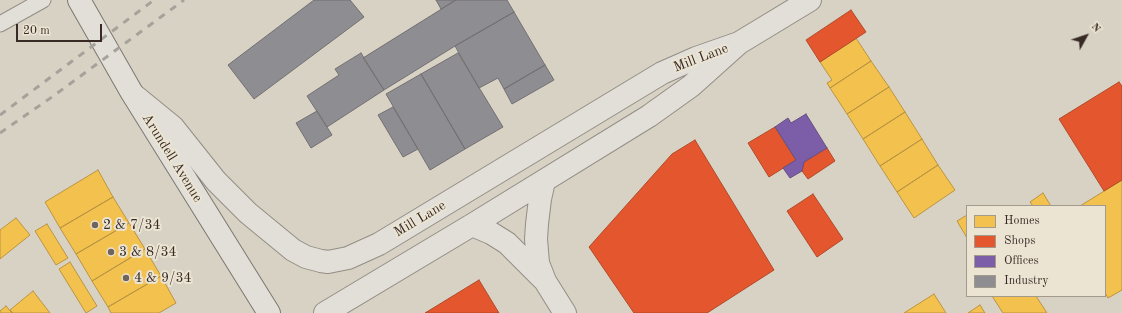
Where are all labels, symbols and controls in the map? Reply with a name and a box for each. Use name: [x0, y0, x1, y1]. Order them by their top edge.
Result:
scale bar: [18, 16, 104, 42]
north arrow: [1066, 16, 1106, 56]
text: N: [1089, 21, 1102, 35]
text: 20 m: [23, 25, 50, 37]
street label: Mill Lane: [671, 40, 731, 76]
street label: Arundell Avenue: [138, 111, 206, 205]
street label: Mill Lane: [391, 197, 449, 241]
legend: [966, 205, 1106, 297]
text: Homes: [1004, 215, 1040, 227]
place label: 2 & 7/34: [103, 217, 161, 233]
marker: 2 & 7/34: [90, 220, 100, 230]
text: Shops: [1004, 235, 1035, 247]
place label: 3 & 8/34: [119, 244, 177, 260]
marker: 3 & 8/34: [106, 247, 116, 257]
text: Offices: [1004, 255, 1039, 267]
place label: 4 & 9/34: [134, 270, 192, 286]
marker: 4 & 9/34: [121, 273, 131, 283]
text: Industry: [1004, 275, 1049, 287]

